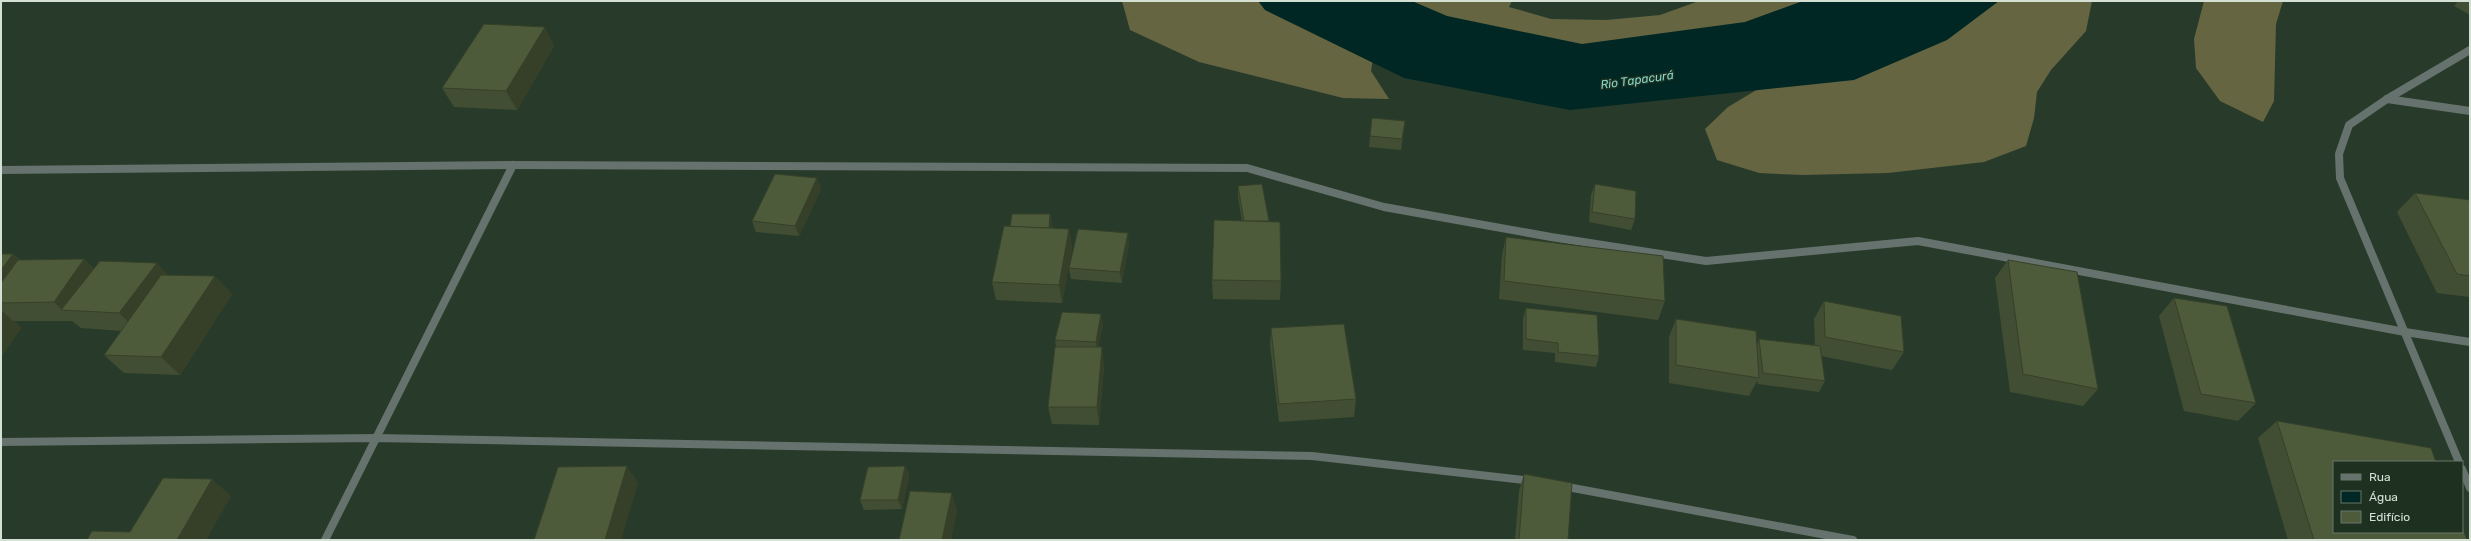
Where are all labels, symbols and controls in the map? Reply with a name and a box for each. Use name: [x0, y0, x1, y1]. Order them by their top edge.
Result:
water label: Rio Tapacurá: [1599, 68, 1675, 92]
legend: [2333, 461, 2463, 533]
text: Rua: [2369, 470, 2391, 484]
text: Água: [2369, 490, 2398, 504]
text: Edifício: [2369, 510, 2410, 524]

